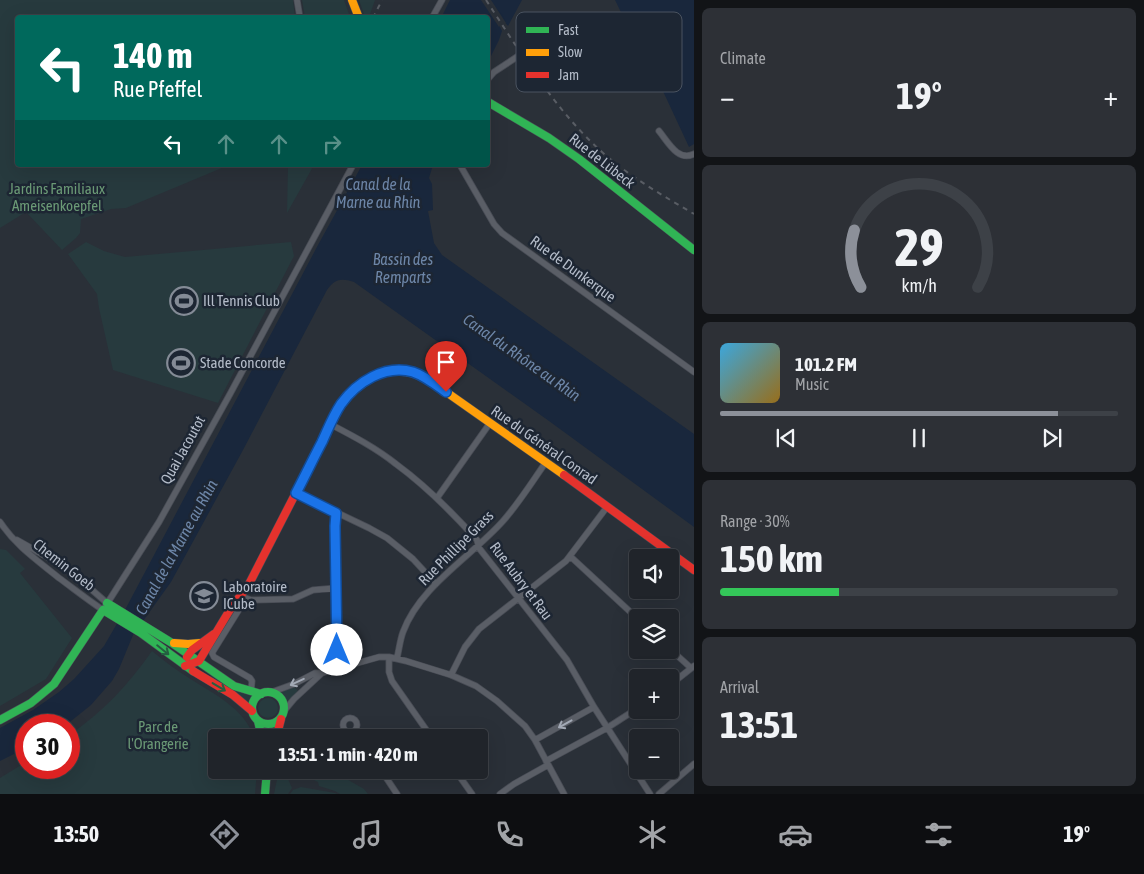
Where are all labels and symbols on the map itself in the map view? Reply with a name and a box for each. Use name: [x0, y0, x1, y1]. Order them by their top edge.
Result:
legend: [516, 12, 682, 92]
text: Fast: [558, 22, 579, 38]
text: Slow: [558, 44, 583, 60]
text: Jam: [558, 67, 579, 83]
street label: Rue de Lübeck: [566, 130, 639, 192]
water label: Canal de la Marne au Rhin: [336, 175, 421, 211]
park label: Jardins Familiaux Ameisenkoepfel: [9, 180, 105, 214]
street label: Rue de Dunkerque: [527, 232, 619, 305]
water label: Bassin des Remparts: [373, 250, 434, 287]
sports icon: Ill Tennis Club: [169, 286, 199, 316]
place label: Ill Tennis Club: [203, 292, 280, 309]
water label: Canal du Rhône au Rhin: [460, 310, 584, 404]
pin: [425, 341, 467, 392]
sports icon: Stade Concorde: [166, 348, 196, 378]
place label: Stade Concorde: [200, 354, 286, 371]
street label: Rue du Général Conrad: [488, 402, 600, 487]
street label: Quai Jacoutot: [157, 413, 208, 487]
water label: Canal de la Marne au Rhin: [131, 476, 221, 618]
street label: Rue Phillipe Grass: [415, 507, 497, 589]
street label: Chemin Goeb: [30, 535, 98, 594]
street label: Rue Aubry et Rau: [487, 538, 556, 623]
place label: Laboratoire ICube: [223, 578, 287, 612]
school or university icon: Laboratoire ICube: [189, 581, 219, 611]
position arrow: [310, 623, 362, 675]
one-way arrow: [156, 644, 169, 655]
one-way arrow: [290, 678, 305, 687]
one-way arrow: [212, 683, 226, 693]
speed limit sign: 30: [15, 714, 80, 779]
park label: Parc de l'Orangerie: [127, 718, 189, 752]
one-way arrow: [557, 719, 572, 729]

